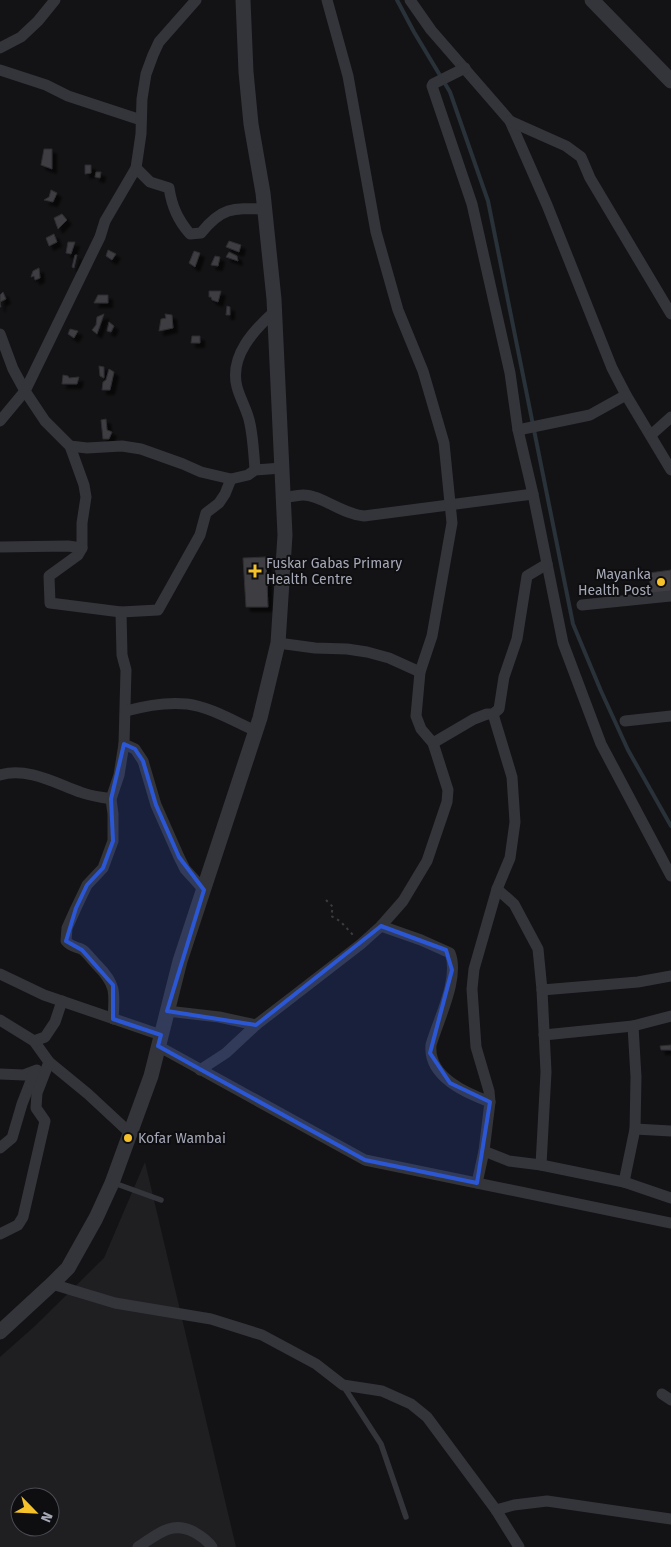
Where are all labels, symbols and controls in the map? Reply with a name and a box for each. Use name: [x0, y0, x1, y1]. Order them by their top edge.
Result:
place label: Fuskar Gabas Primary Health Centre: [266, 555, 402, 588]
marker: Fuskar Gabas Primary Health Centre: [248, 564, 262, 578]
place label: Mayanka Health Post: [578, 566, 652, 599]
marker: Mayanka Health Post: [655, 576, 667, 588]
place label: Kofar Wambai: [138, 1130, 226, 1147]
marker: Kofar Wambai: [122, 1132, 134, 1144]
north arrow: [10, 1487, 60, 1537]
text: N: [37, 1509, 56, 1525]

